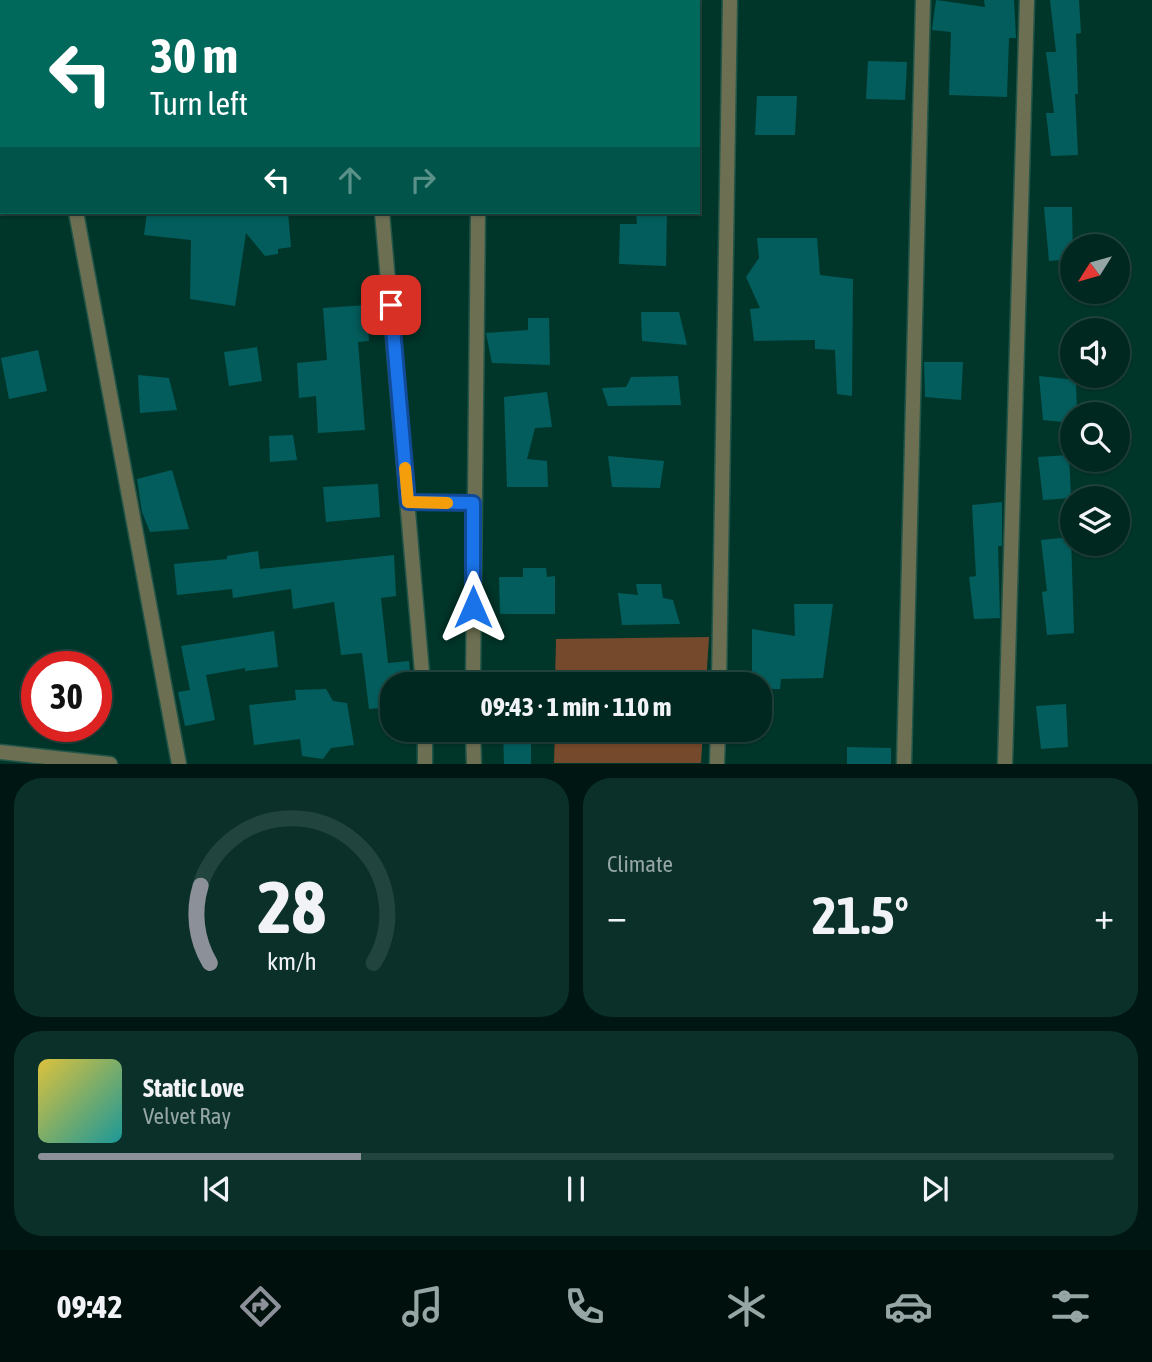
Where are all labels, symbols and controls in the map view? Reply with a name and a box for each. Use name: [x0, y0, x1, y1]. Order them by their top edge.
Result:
text: 30 m: [150, 27, 238, 83]
icon: left: [35, 28, 126, 119]
text: Turn left: [150, 85, 248, 122]
icon: left: [258, 161, 296, 199]
icon: ahead: [331, 161, 369, 199]
icon: right: [404, 161, 442, 199]
north arrow: [1060, 234, 1130, 304]
map controls: [1060, 234, 1130, 556]
pin: [361, 275, 421, 335]
icon: arrive: [372, 286, 410, 324]
button: sound: [1060, 318, 1130, 388]
button: search: [1060, 402, 1130, 472]
button: layers: [1060, 486, 1130, 556]
position arrow: [436, 570, 510, 644]
speed limit sign: 30: [21, 651, 112, 742]
text: 09:43 · 1 min · 110 m: [481, 692, 671, 722]
text: Climate: [607, 851, 673, 877]
text: 28: [257, 866, 326, 949]
text: 21.5°: [812, 885, 909, 945]
text: −: [607, 894, 627, 937]
text: +: [1094, 894, 1114, 937]
text: km/h: [267, 947, 316, 975]
text: Static Love: [143, 1073, 244, 1103]
text: Velvet Ray: [143, 1103, 231, 1129]
icon: previous: [198, 1170, 236, 1208]
icon: pause: [557, 1170, 595, 1208]
icon: next: [916, 1170, 954, 1208]
icon: directions: [236, 1282, 285, 1331]
icon: music: [398, 1282, 447, 1331]
icon: phone: [560, 1282, 609, 1331]
icon: climate: [722, 1282, 771, 1331]
icon: car: [884, 1282, 933, 1331]
icon: filters: [1046, 1282, 1095, 1331]
text: 09:42: [57, 1288, 122, 1325]

